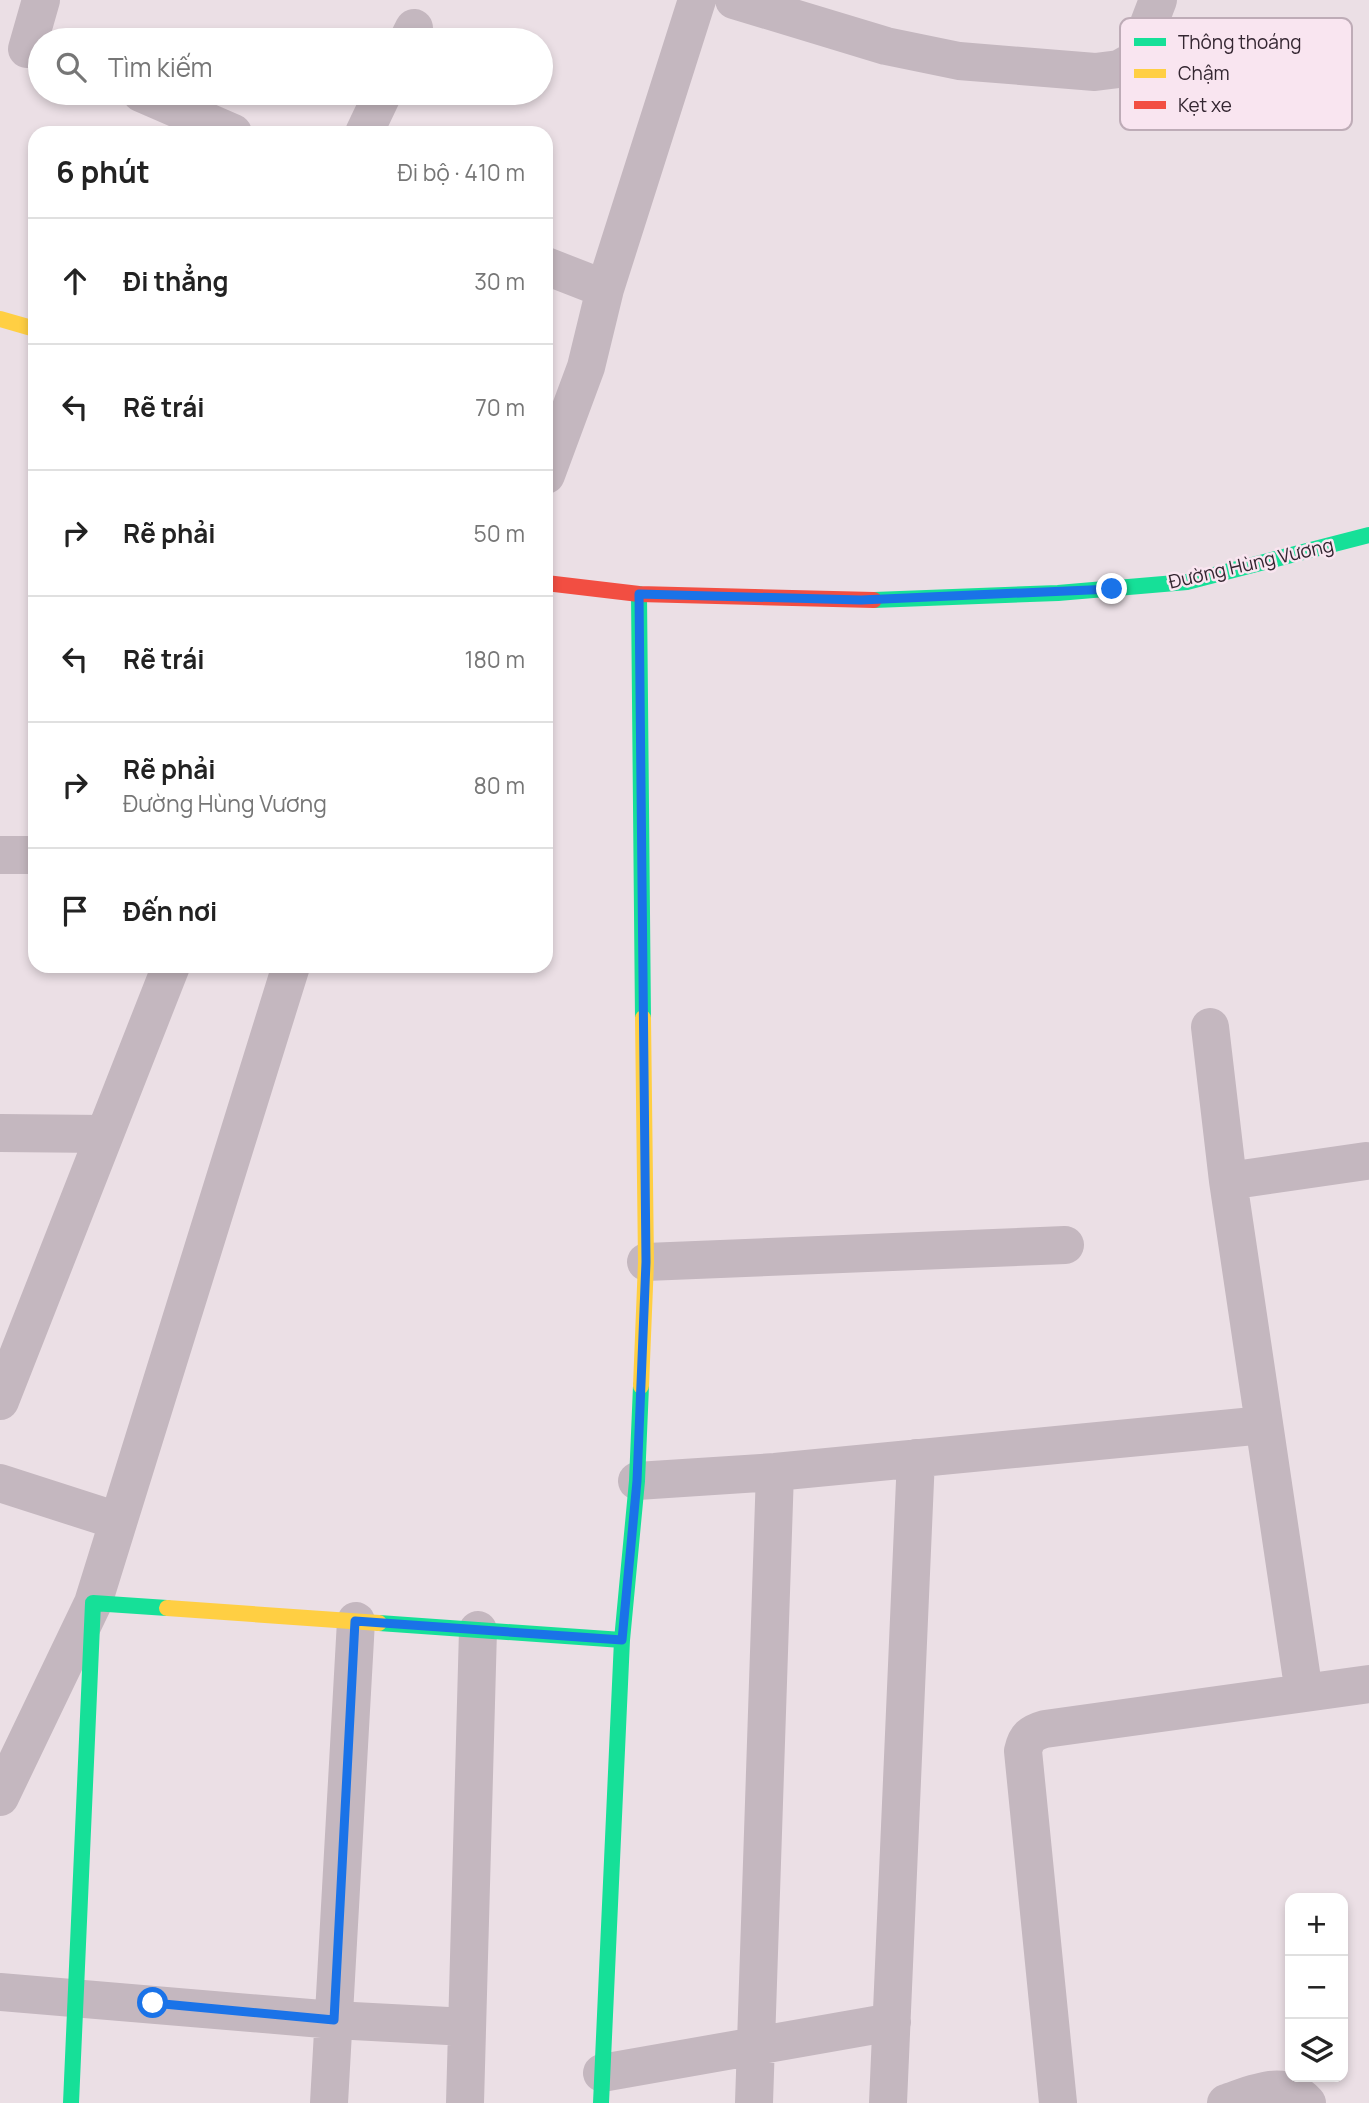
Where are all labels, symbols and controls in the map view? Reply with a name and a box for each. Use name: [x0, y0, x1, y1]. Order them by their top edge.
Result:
legend: [1120, 18, 1352, 130]
search box: [28, 28, 553, 105]
text: Thông thoáng: [1178, 29, 1301, 55]
icon: search: [52, 48, 90, 86]
text: Tìm kiếm: [108, 49, 213, 85]
text: Chậm: [1178, 60, 1230, 86]
text: Kẹt xe: [1178, 92, 1232, 118]
text: 6 phút: [56, 151, 150, 192]
text: Đi bộ · 410 m: [397, 156, 525, 188]
icon: ahead: [56, 262, 94, 300]
text: Đi thẳng: [123, 263, 229, 299]
text: 30 m: [474, 265, 525, 297]
icon: left: [56, 388, 94, 426]
text: Rẽ trái: [123, 389, 205, 425]
text: 70 m: [475, 391, 525, 423]
icon: right: [56, 514, 94, 552]
text: Rẽ phải: [123, 515, 216, 551]
text: 50 m: [474, 517, 525, 549]
street label: Đường Hùng Vương: [1166, 531, 1336, 595]
route end: [1096, 573, 1127, 604]
icon: left: [56, 640, 94, 678]
text: Rẽ trái: [123, 641, 205, 677]
text: 180 m: [465, 643, 525, 675]
text: Rẽ phải: [123, 751, 216, 787]
icon: right: [56, 766, 94, 804]
text: 80 m: [474, 769, 525, 801]
text: Đường Hùng Vương: [123, 787, 327, 819]
icon: arrive: [56, 892, 94, 930]
text: Đến nơi: [123, 893, 217, 929]
map controls: [1285, 1893, 1348, 2082]
button: +: [1285, 1893, 1348, 1956]
button: −: [1285, 1956, 1348, 2019]
route start: [137, 1987, 168, 2018]
button: layers: [1285, 2019, 1348, 2082]

